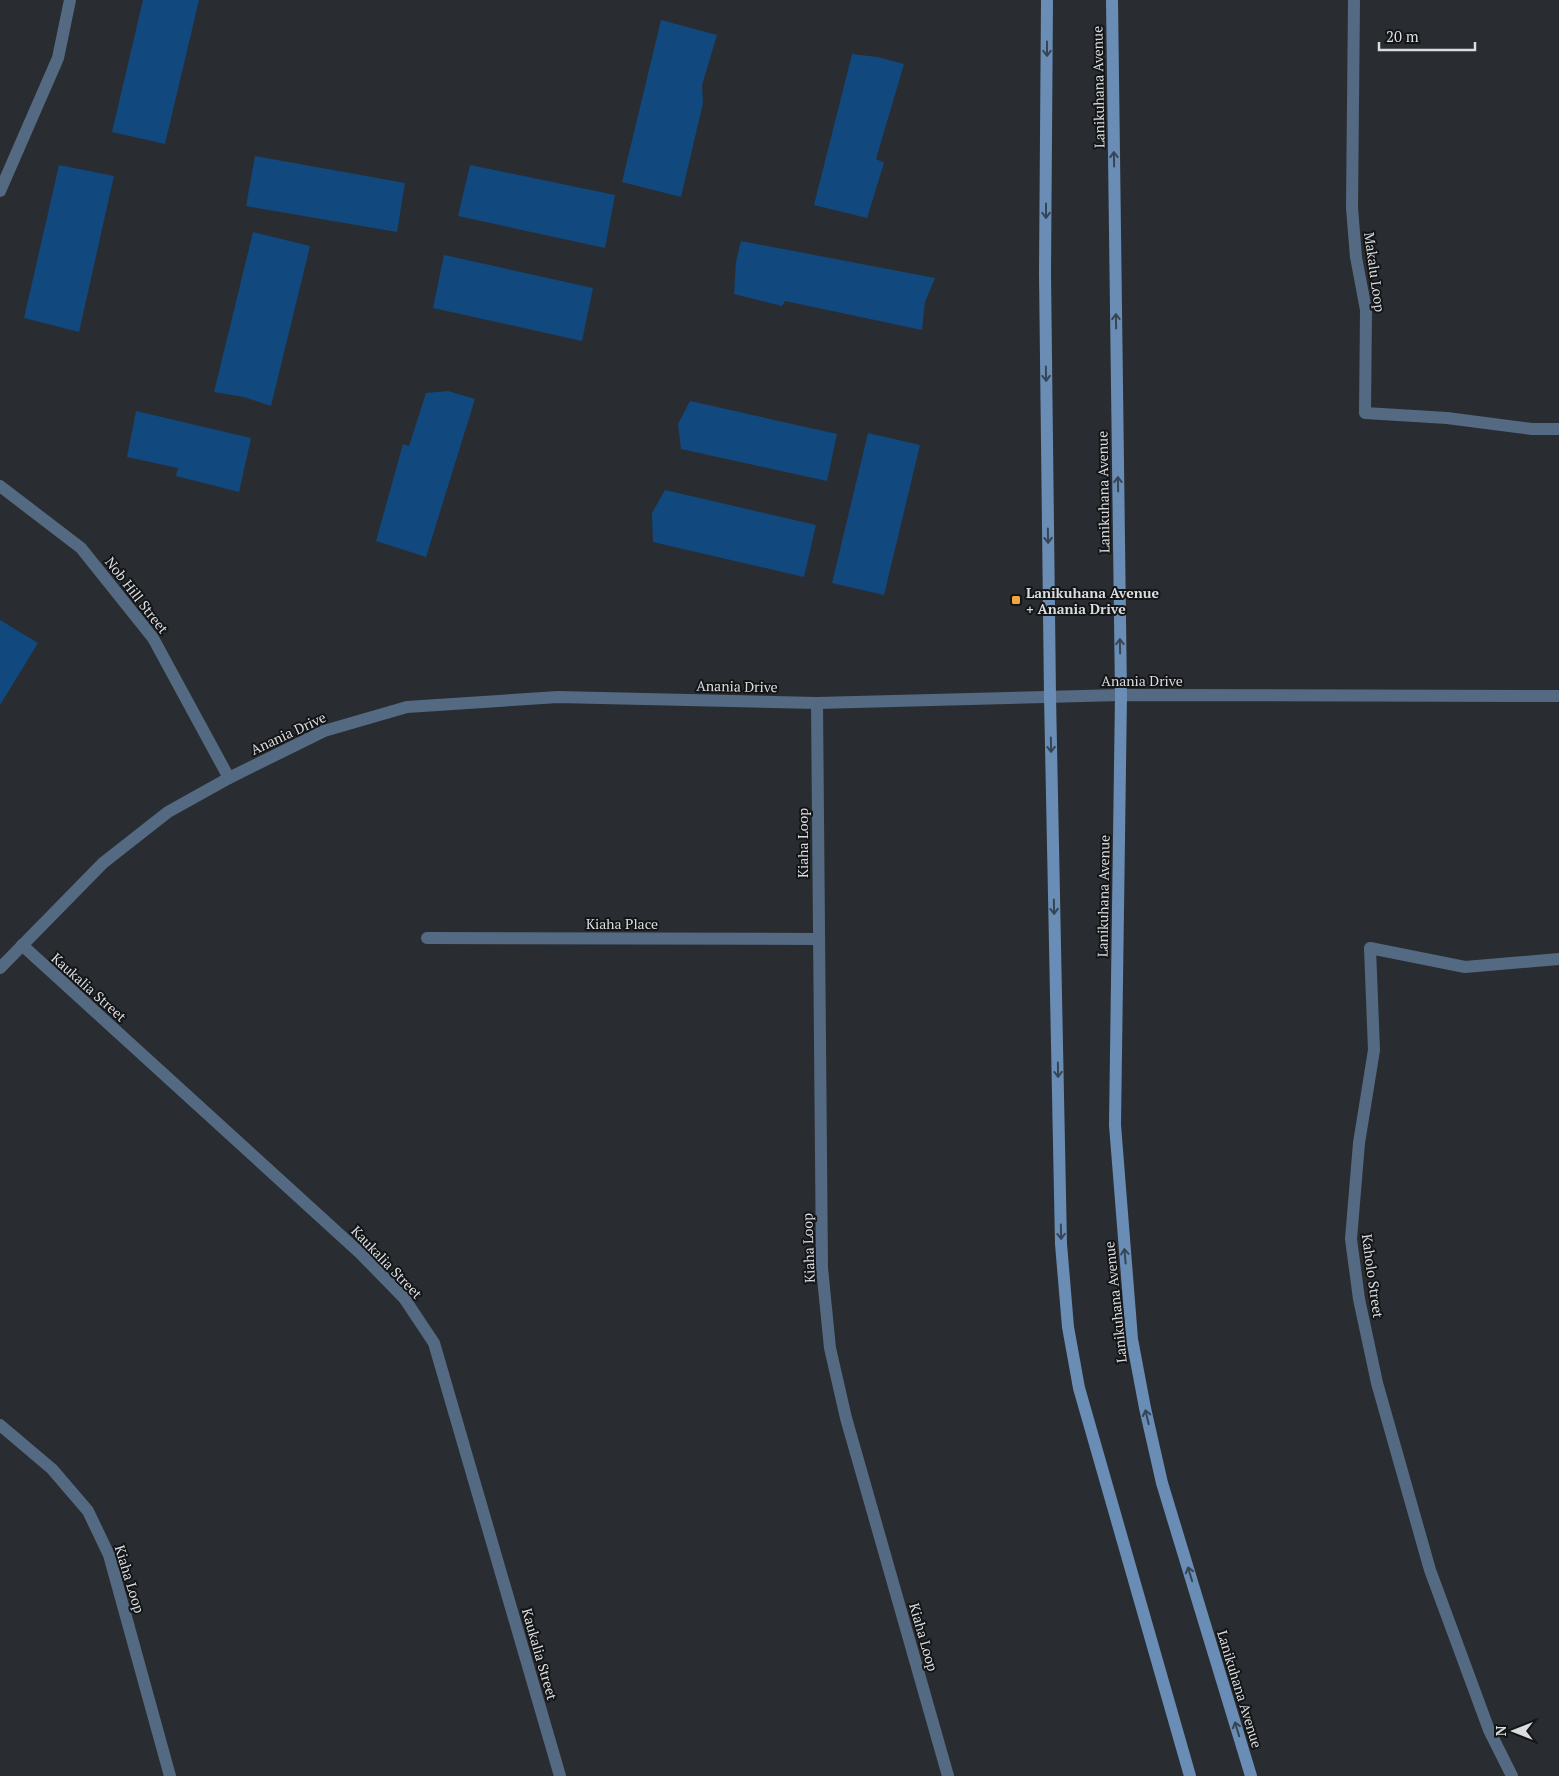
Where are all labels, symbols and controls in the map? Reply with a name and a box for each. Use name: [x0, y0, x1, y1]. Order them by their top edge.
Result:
scale bar: [1379, 20, 1475, 52]
street label: Lanikuhana Avenue: [1087, 26, 1109, 148]
text: 20 m: [1386, 26, 1419, 46]
one-way arrow: [1042, 40, 1052, 56]
one-way arrow: [1109, 151, 1118, 167]
one-way arrow: [1041, 202, 1051, 219]
street label: Makalu Loop: [1360, 231, 1390, 313]
one-way arrow: [1111, 313, 1120, 329]
one-way arrow: [1041, 365, 1051, 381]
street label: Lanikuhana Avenue: [1092, 431, 1114, 553]
one-way arrow: [1113, 476, 1123, 492]
one-way arrow: [1043, 528, 1053, 544]
street label: Nob Hill Street: [101, 553, 173, 638]
place label: Lanikuhana Avenue + Anania Drive: [1026, 583, 1159, 618]
marker: Lanikuhana Avenue + Anania Drive: [1010, 594, 1022, 606]
one-way arrow: [1115, 638, 1125, 654]
street label: Anania Drive: [1101, 671, 1183, 690]
street label: Anania Drive: [696, 676, 778, 696]
street label: Anania Drive: [247, 707, 329, 759]
one-way arrow: [1046, 736, 1056, 752]
street label: Kiaha Loop: [793, 808, 812, 878]
street label: Lanikuhana Avenue: [1092, 835, 1114, 957]
one-way arrow: [1049, 898, 1059, 915]
street label: Kiaha Place: [586, 914, 658, 933]
street label: Kaukalia Street: [47, 948, 131, 1026]
one-way arrow: [1053, 1061, 1062, 1077]
street label: Kiaha Loop: [797, 1213, 819, 1283]
street label: Kaukalia Street: [347, 1221, 427, 1303]
one-way arrow: [1056, 1224, 1066, 1240]
street label: Kaholo Street: [1358, 1233, 1388, 1320]
street label: Lanikuhana Avenue: [1099, 1240, 1131, 1364]
one-way arrow: [1120, 1249, 1130, 1265]
one-way arrow: [1142, 1410, 1151, 1426]
street label: Kiaha Loop: [111, 1543, 149, 1615]
one-way arrow: [1184, 1566, 1194, 1582]
street label: Kiaha Loop: [905, 1601, 943, 1673]
street label: Kaukalia Street: [518, 1606, 562, 1703]
street label: Lanikuhana Avenue: [1213, 1628, 1267, 1750]
north arrow: [1489, 1706, 1539, 1756]
one-way arrow: [1231, 1722, 1241, 1738]
text: N: [1491, 1725, 1510, 1736]

